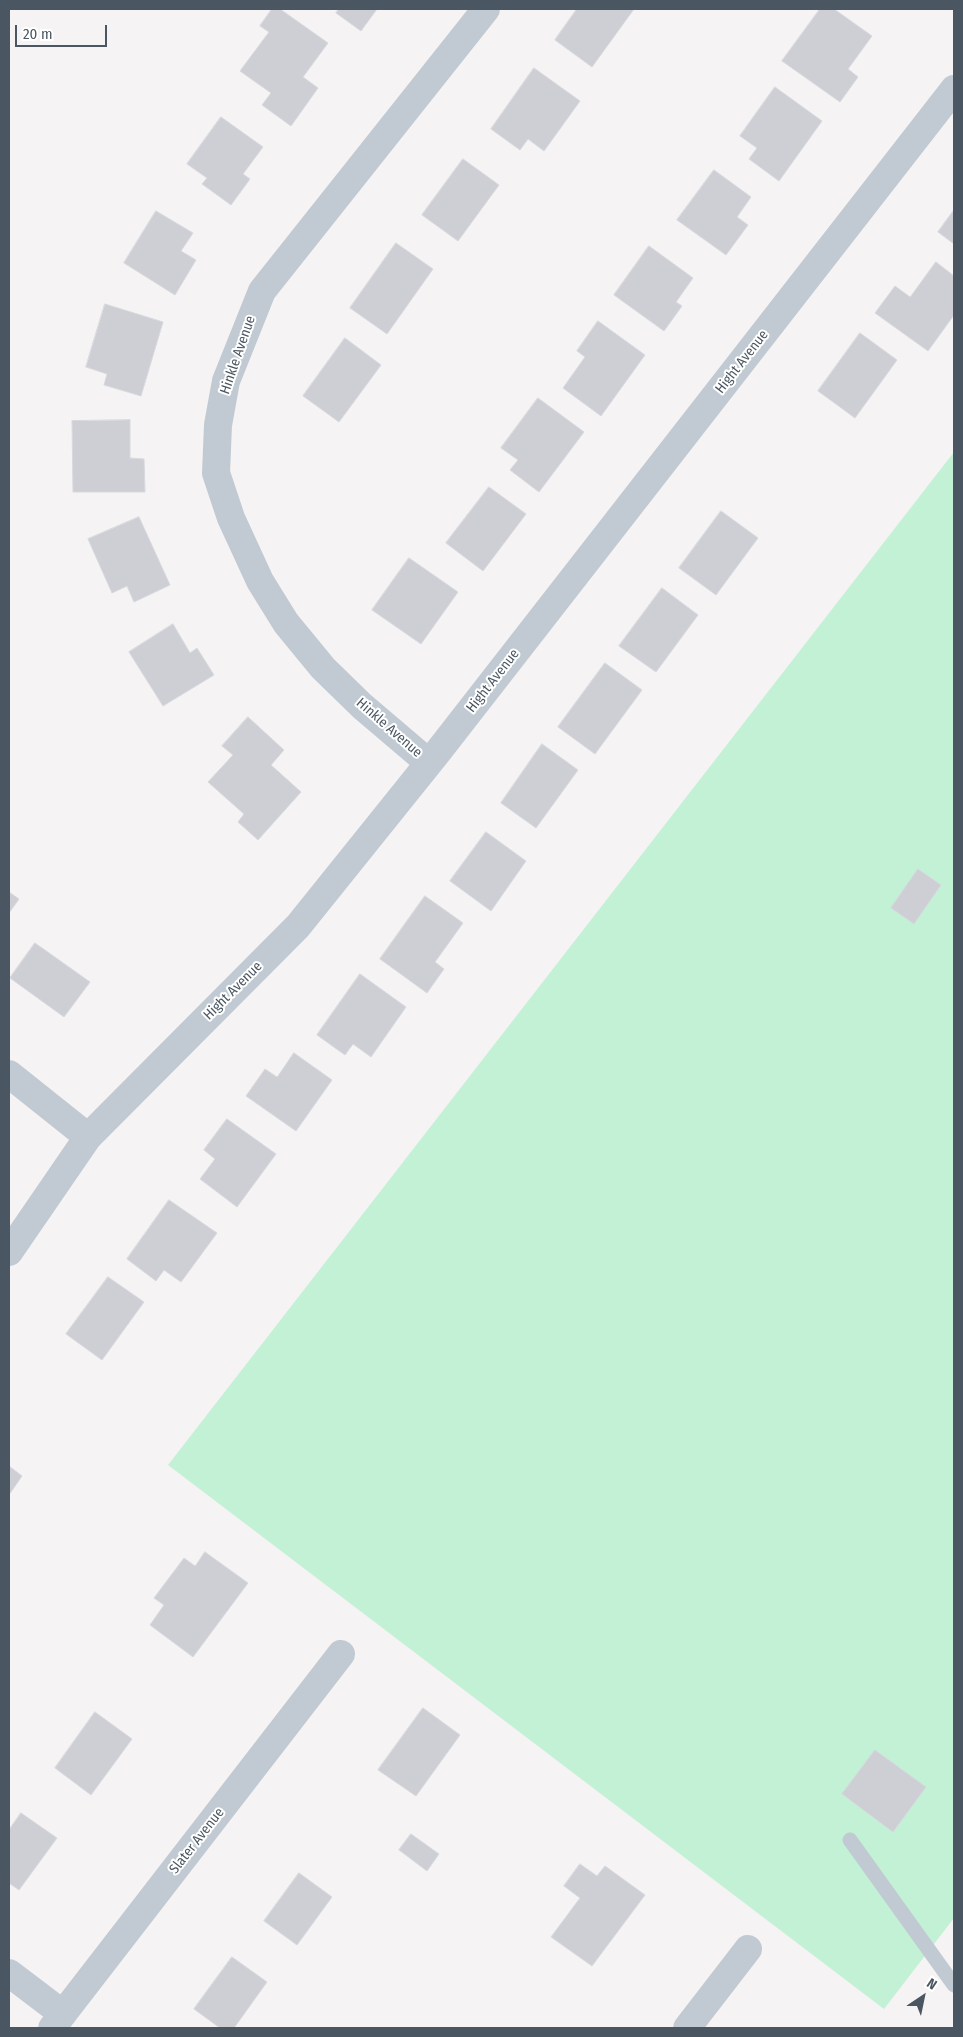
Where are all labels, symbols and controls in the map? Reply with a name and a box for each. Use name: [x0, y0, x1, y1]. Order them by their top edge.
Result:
scale bar: [18, 15, 110, 47]
text: 20 m: [23, 25, 53, 43]
street label: Hinkle Avenue: [217, 314, 259, 396]
street label: Hight Avenue: [712, 327, 772, 397]
street label: Hight Avenue: [463, 646, 523, 716]
street label: Hinkle Avenue: [353, 695, 425, 761]
street label: Hight Avenue: [200, 958, 266, 1024]
street label: Slater Avenue: [166, 1805, 228, 1877]
north arrow: [898, 1972, 948, 2022]
text: N: [923, 1975, 940, 1994]

